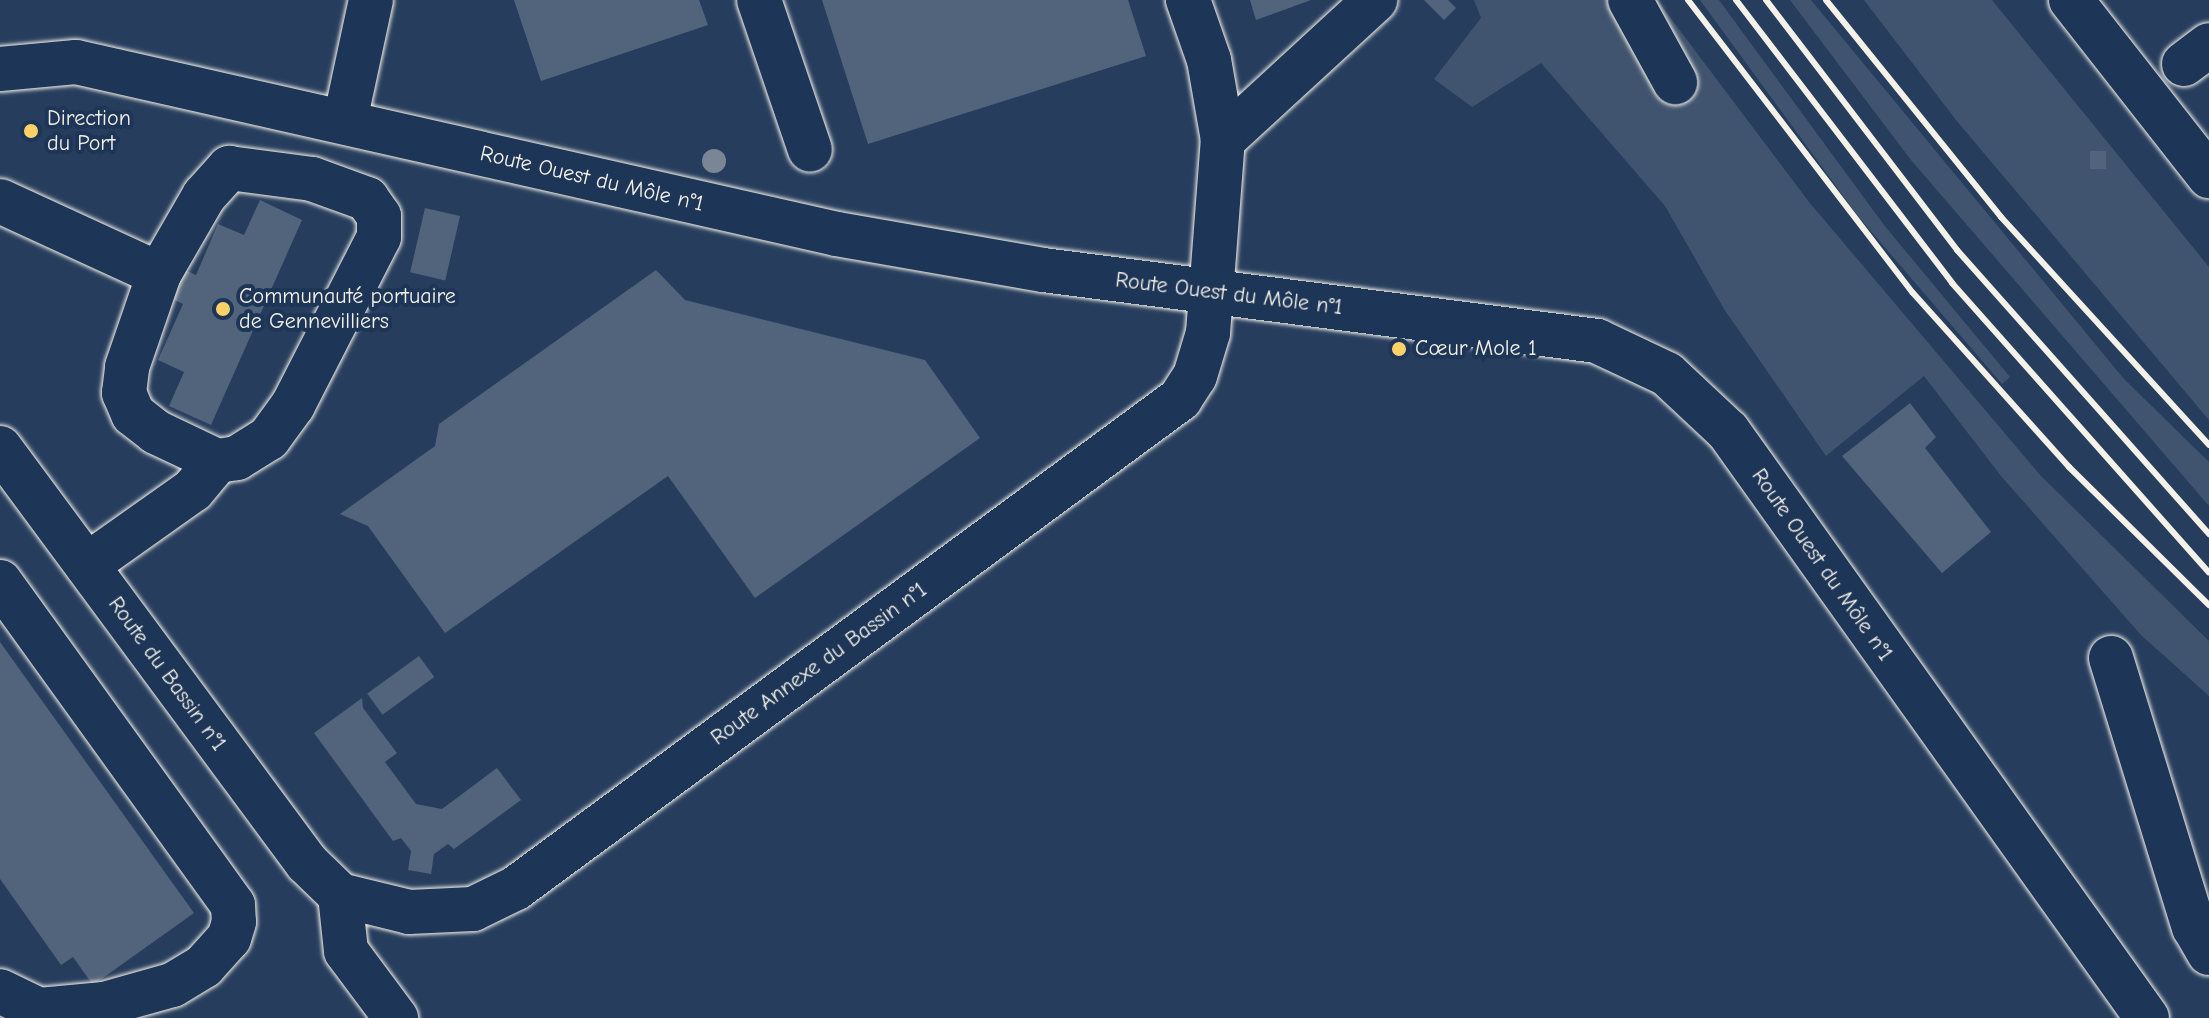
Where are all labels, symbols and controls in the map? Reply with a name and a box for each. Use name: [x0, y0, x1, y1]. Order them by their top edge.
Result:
place label: Direction du Port: [47, 105, 131, 156]
marker: Direction du Port: [22, 122, 40, 140]
street label: Route Ouest du Môle n°1: [478, 140, 706, 218]
street label: Route Ouest du Môle n°1: [1114, 267, 1344, 321]
place label: Communauté portuaire de Gennevilliers: [239, 283, 456, 334]
marker: Communauté portuaire de Gennevilliers: [214, 300, 232, 318]
place label: Cœur Mole 1: [1415, 336, 1537, 362]
marker: Cœur Mole 1: [1390, 340, 1408, 358]
street label: Route Ouest du Môle n°1: [1746, 464, 1898, 666]
street label: Route Annexe du Bassin n°1: [706, 577, 932, 751]
street label: Route du Bassin n°1: [102, 592, 232, 756]

